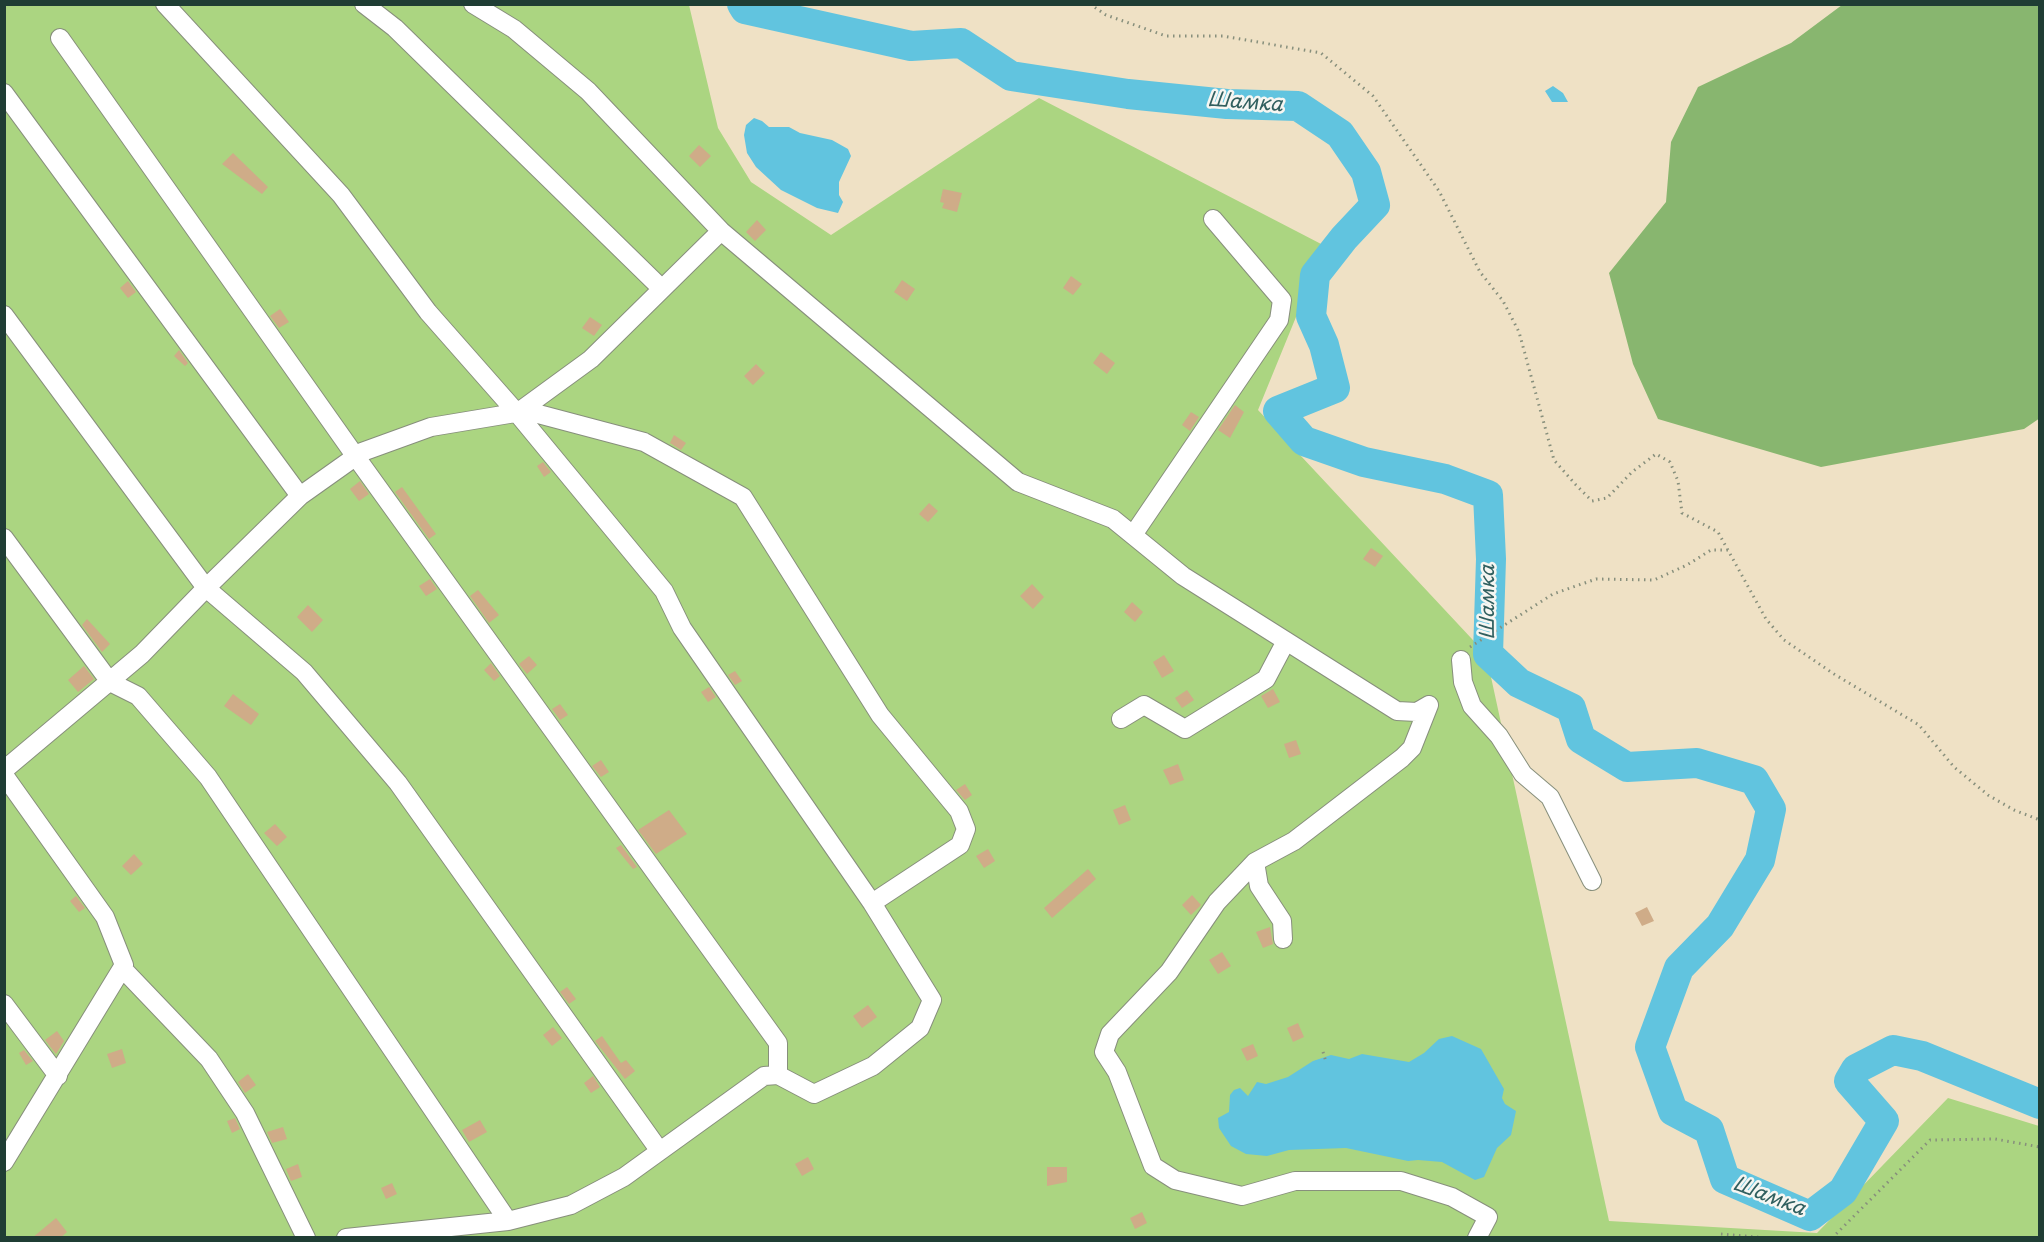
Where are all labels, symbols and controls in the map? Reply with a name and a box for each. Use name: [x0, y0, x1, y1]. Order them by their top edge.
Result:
water label: Шамка: [1207, 88, 1283, 118]
water label: Шамка: [1476, 565, 1500, 639]
water label: Шамка: [1730, 1172, 1808, 1222]

